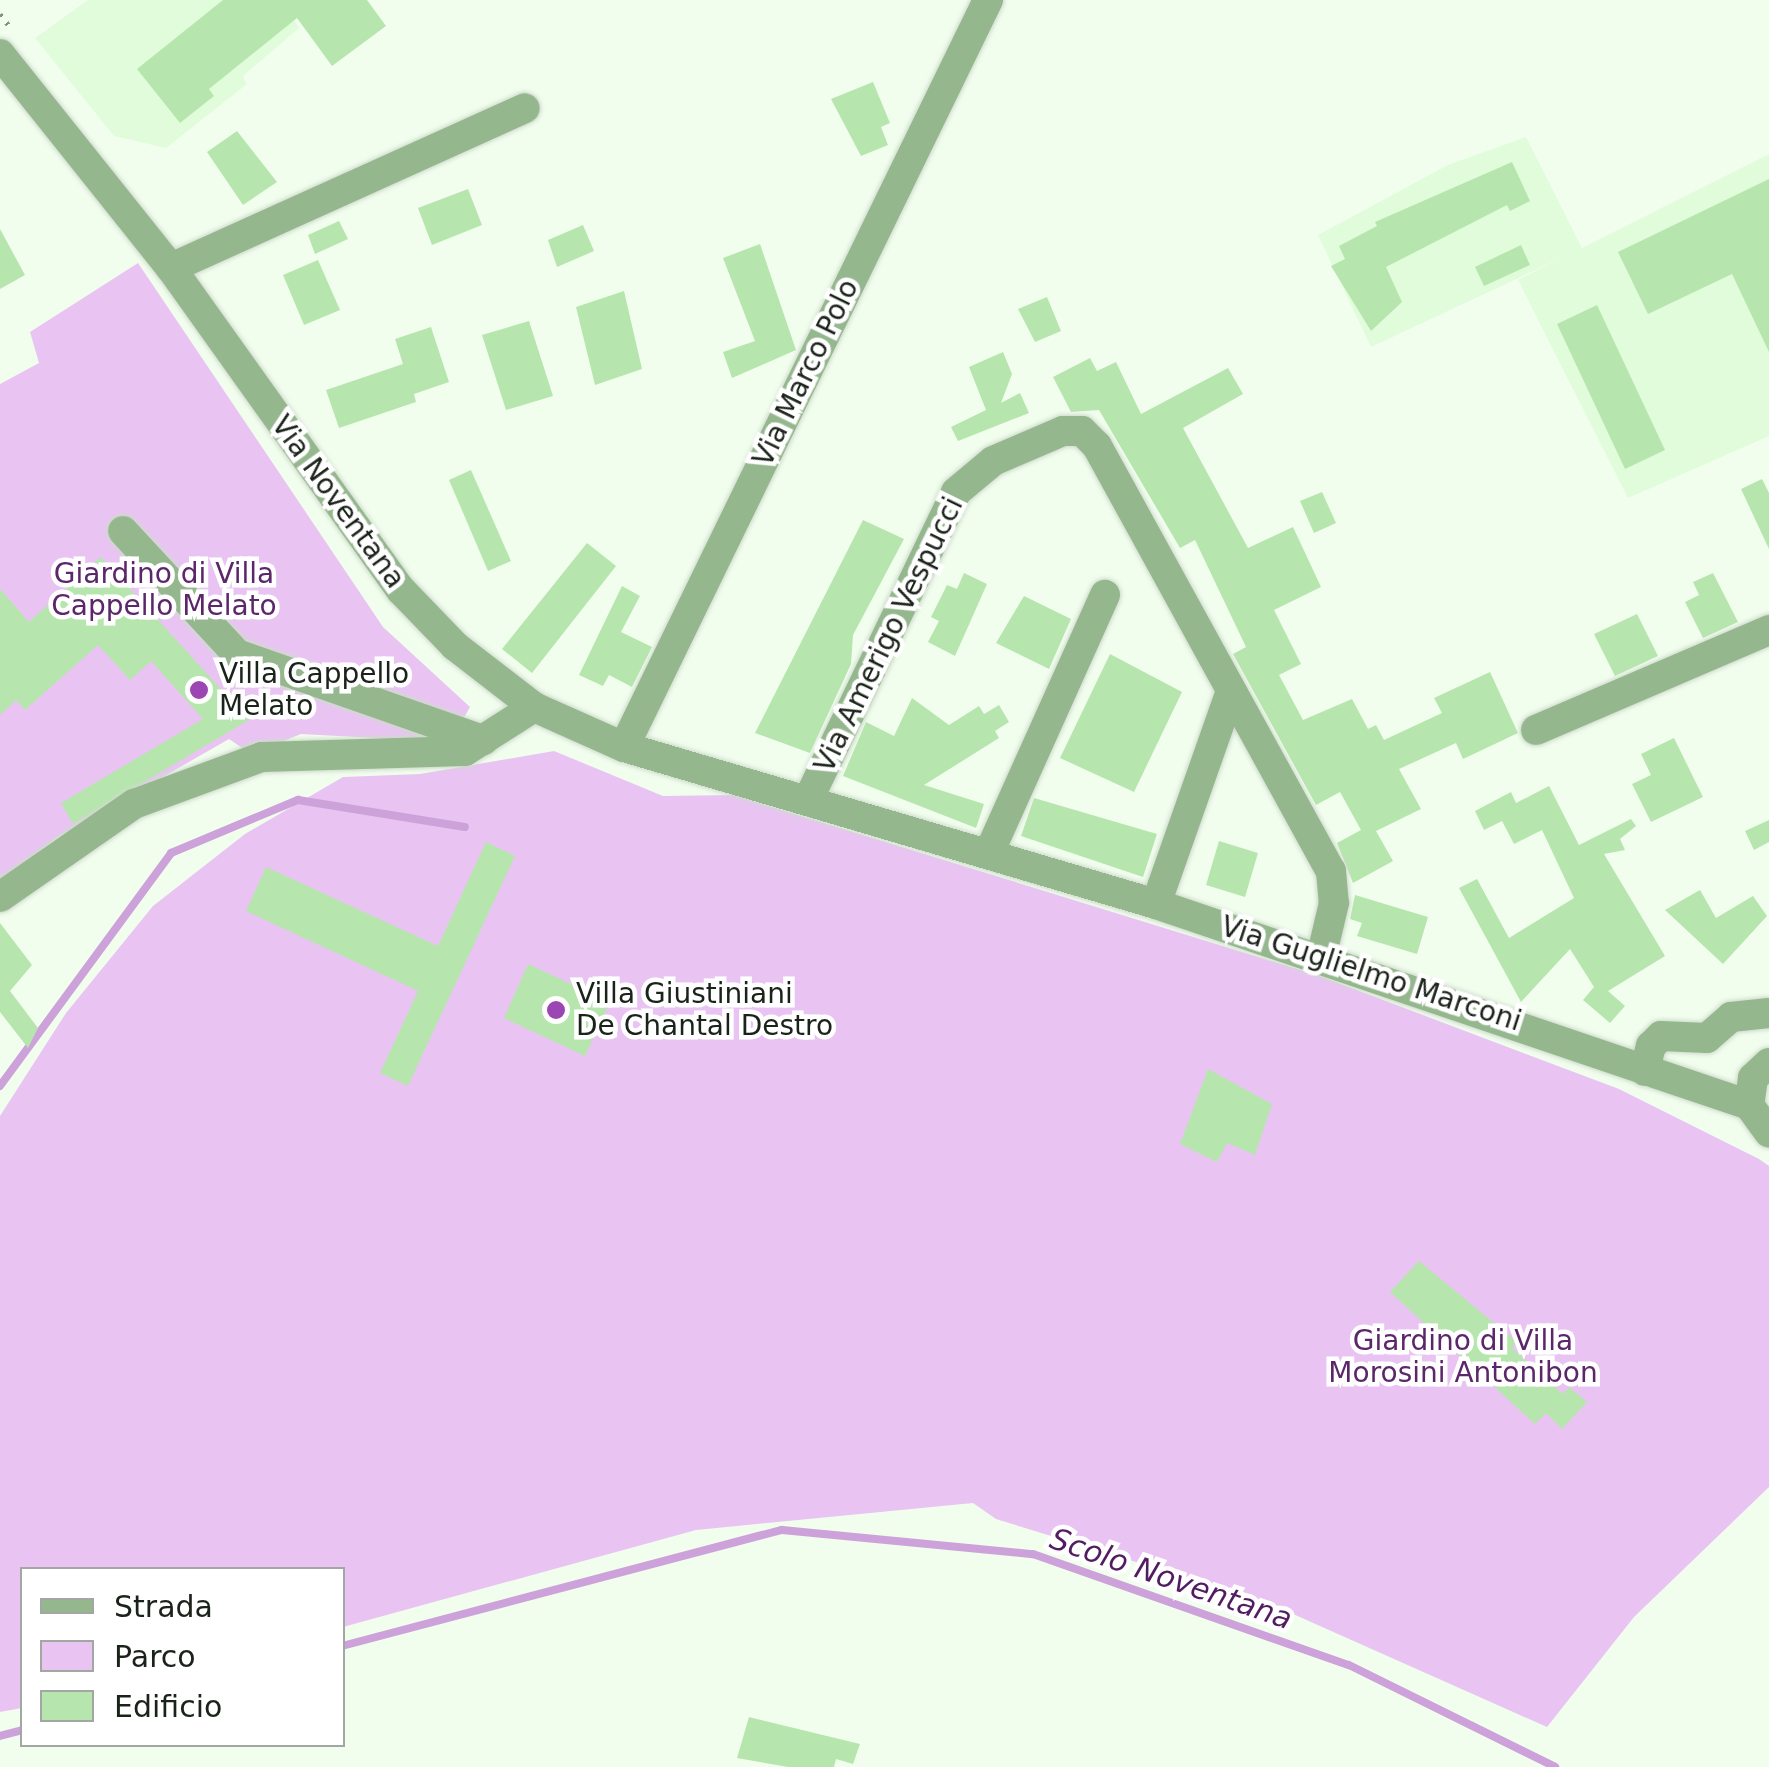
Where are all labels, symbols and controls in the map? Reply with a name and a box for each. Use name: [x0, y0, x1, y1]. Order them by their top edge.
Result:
street label: Via Marco Polo: [746, 274, 866, 472]
street label: Via Noventana: [264, 409, 412, 595]
street label: Via Amerigo Vespucci: [808, 492, 970, 778]
park label: Giardino di Villa Cappello Melato: [51, 557, 277, 623]
place label: Villa Cappello Melato: [219, 657, 409, 723]
marker: Villa Cappello Melato: [188, 679, 210, 701]
street label: Via Guglielmo Marconi: [1217, 910, 1525, 1038]
place label: Villa Giustiniani De Chantal Destro: [576, 977, 833, 1043]
marker: Villa Giustiniani De Chantal Destro: [545, 999, 567, 1021]
park label: Giardino di Villa Morosini Antonibon: [1328, 1324, 1598, 1390]
water label: Scolo Noventana: [1045, 1521, 1297, 1637]
legend: [20, 1567, 345, 1747]
text: Strada: [114, 1589, 213, 1624]
text: Parco: [114, 1639, 196, 1674]
text: Edificio: [114, 1689, 222, 1724]

